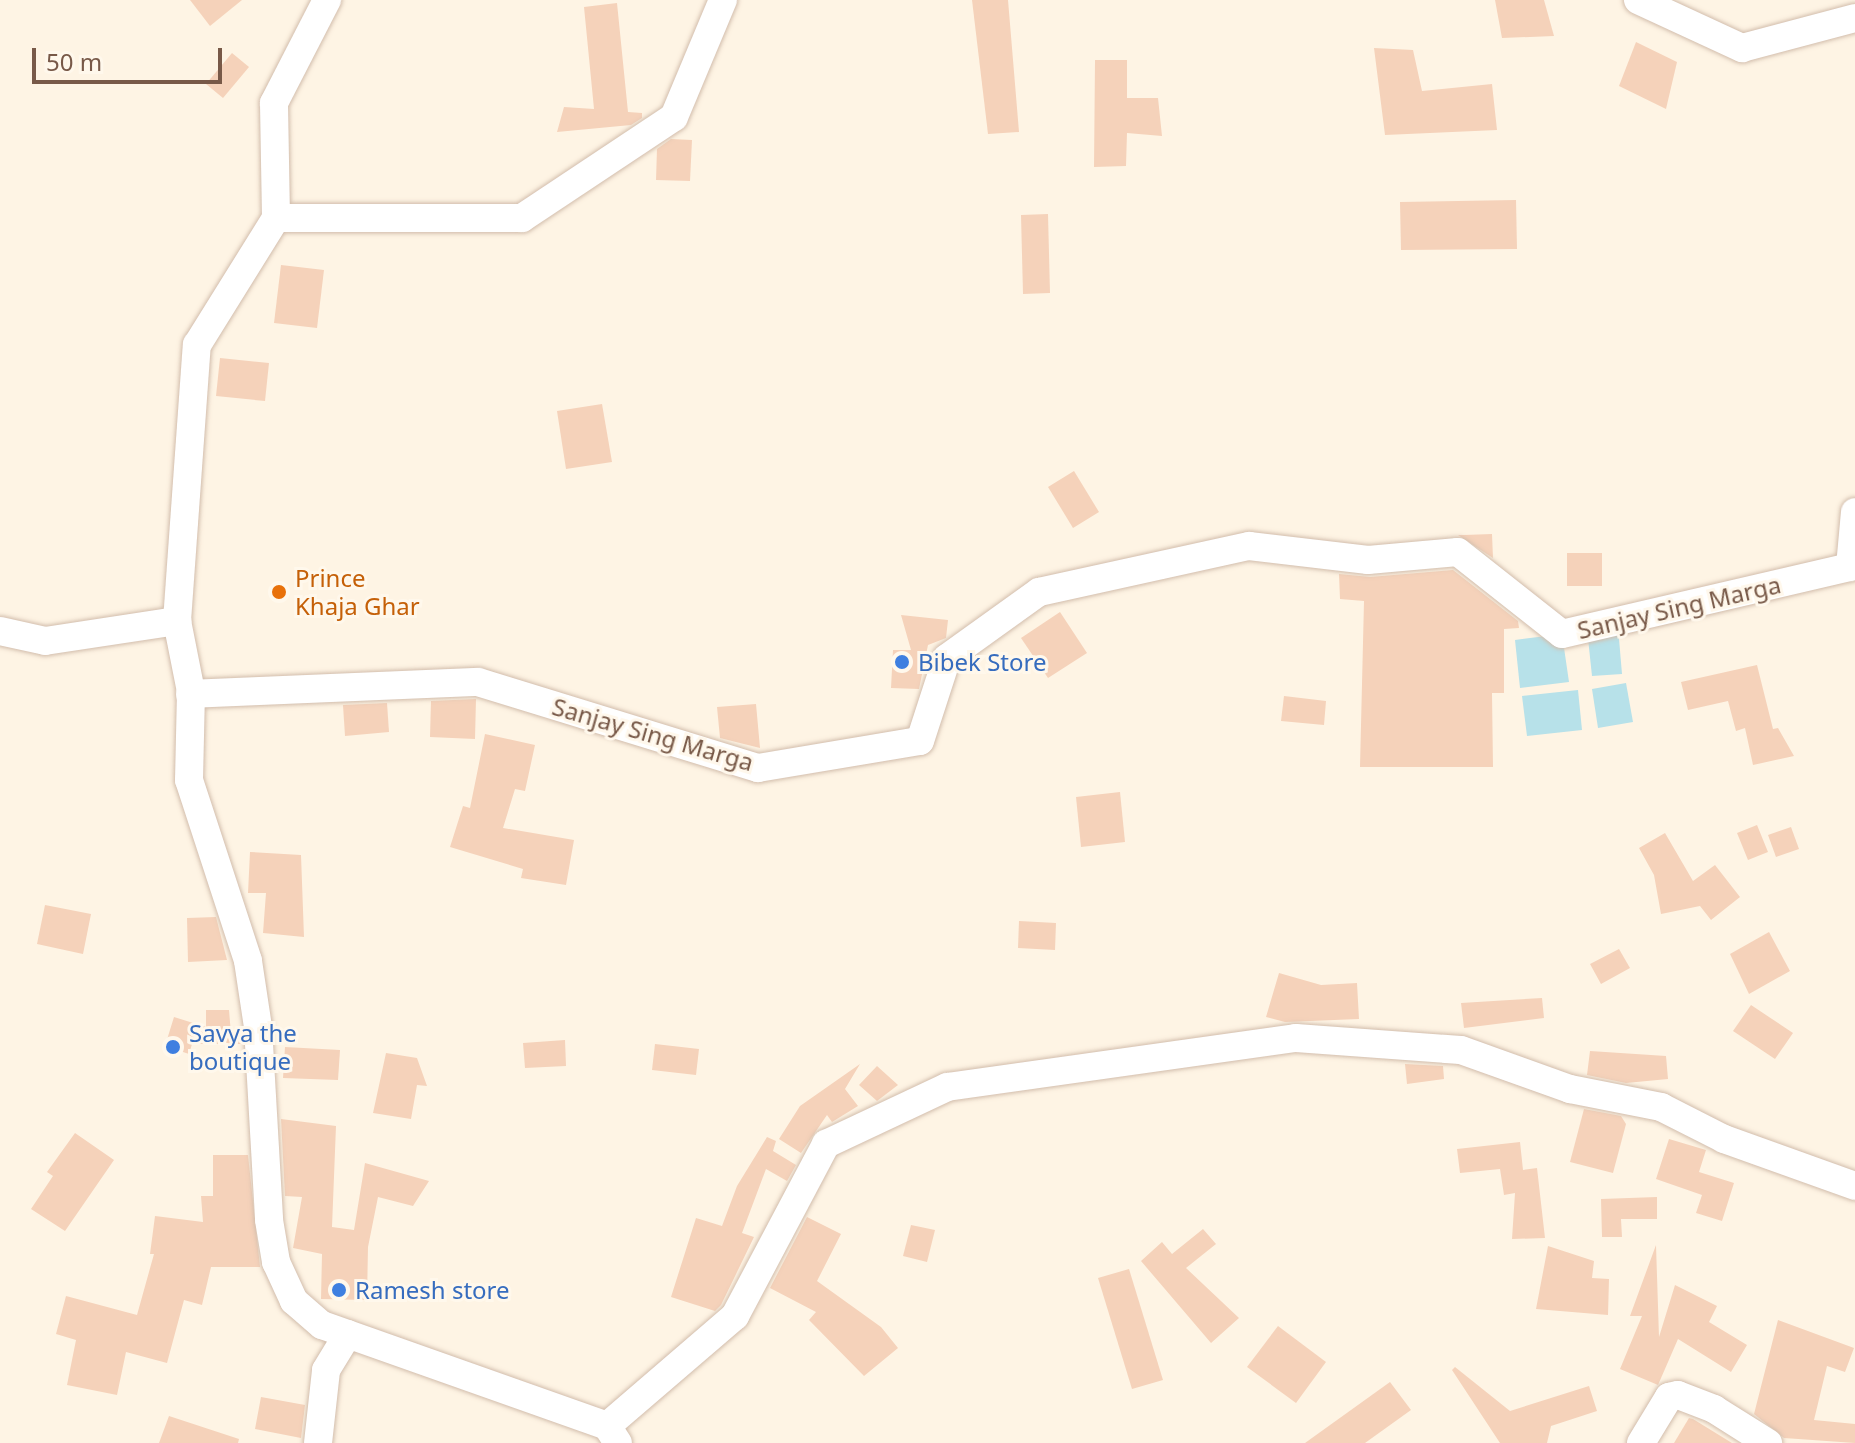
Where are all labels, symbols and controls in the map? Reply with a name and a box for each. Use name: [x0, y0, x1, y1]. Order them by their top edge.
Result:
scale bar: [36, 32, 226, 82]
text: 50 m: [46, 45, 102, 78]
place label: Prince Khaja Ghar: [295, 564, 420, 620]
street label: Sanjay Sing Marga: [1574, 570, 1784, 644]
marker: Prince Khaja Ghar: [270, 583, 288, 601]
place label: Bibek Store: [918, 648, 1046, 676]
marker: Bibek Store: [893, 653, 911, 671]
street label: Sanjay Sing Marga: [549, 692, 757, 776]
place label: Savya the boutique: [189, 1019, 297, 1075]
marker: Savya the boutique: [164, 1038, 182, 1056]
place label: Ramesh store: [355, 1276, 510, 1304]
marker: Ramesh store: [330, 1281, 348, 1299]

